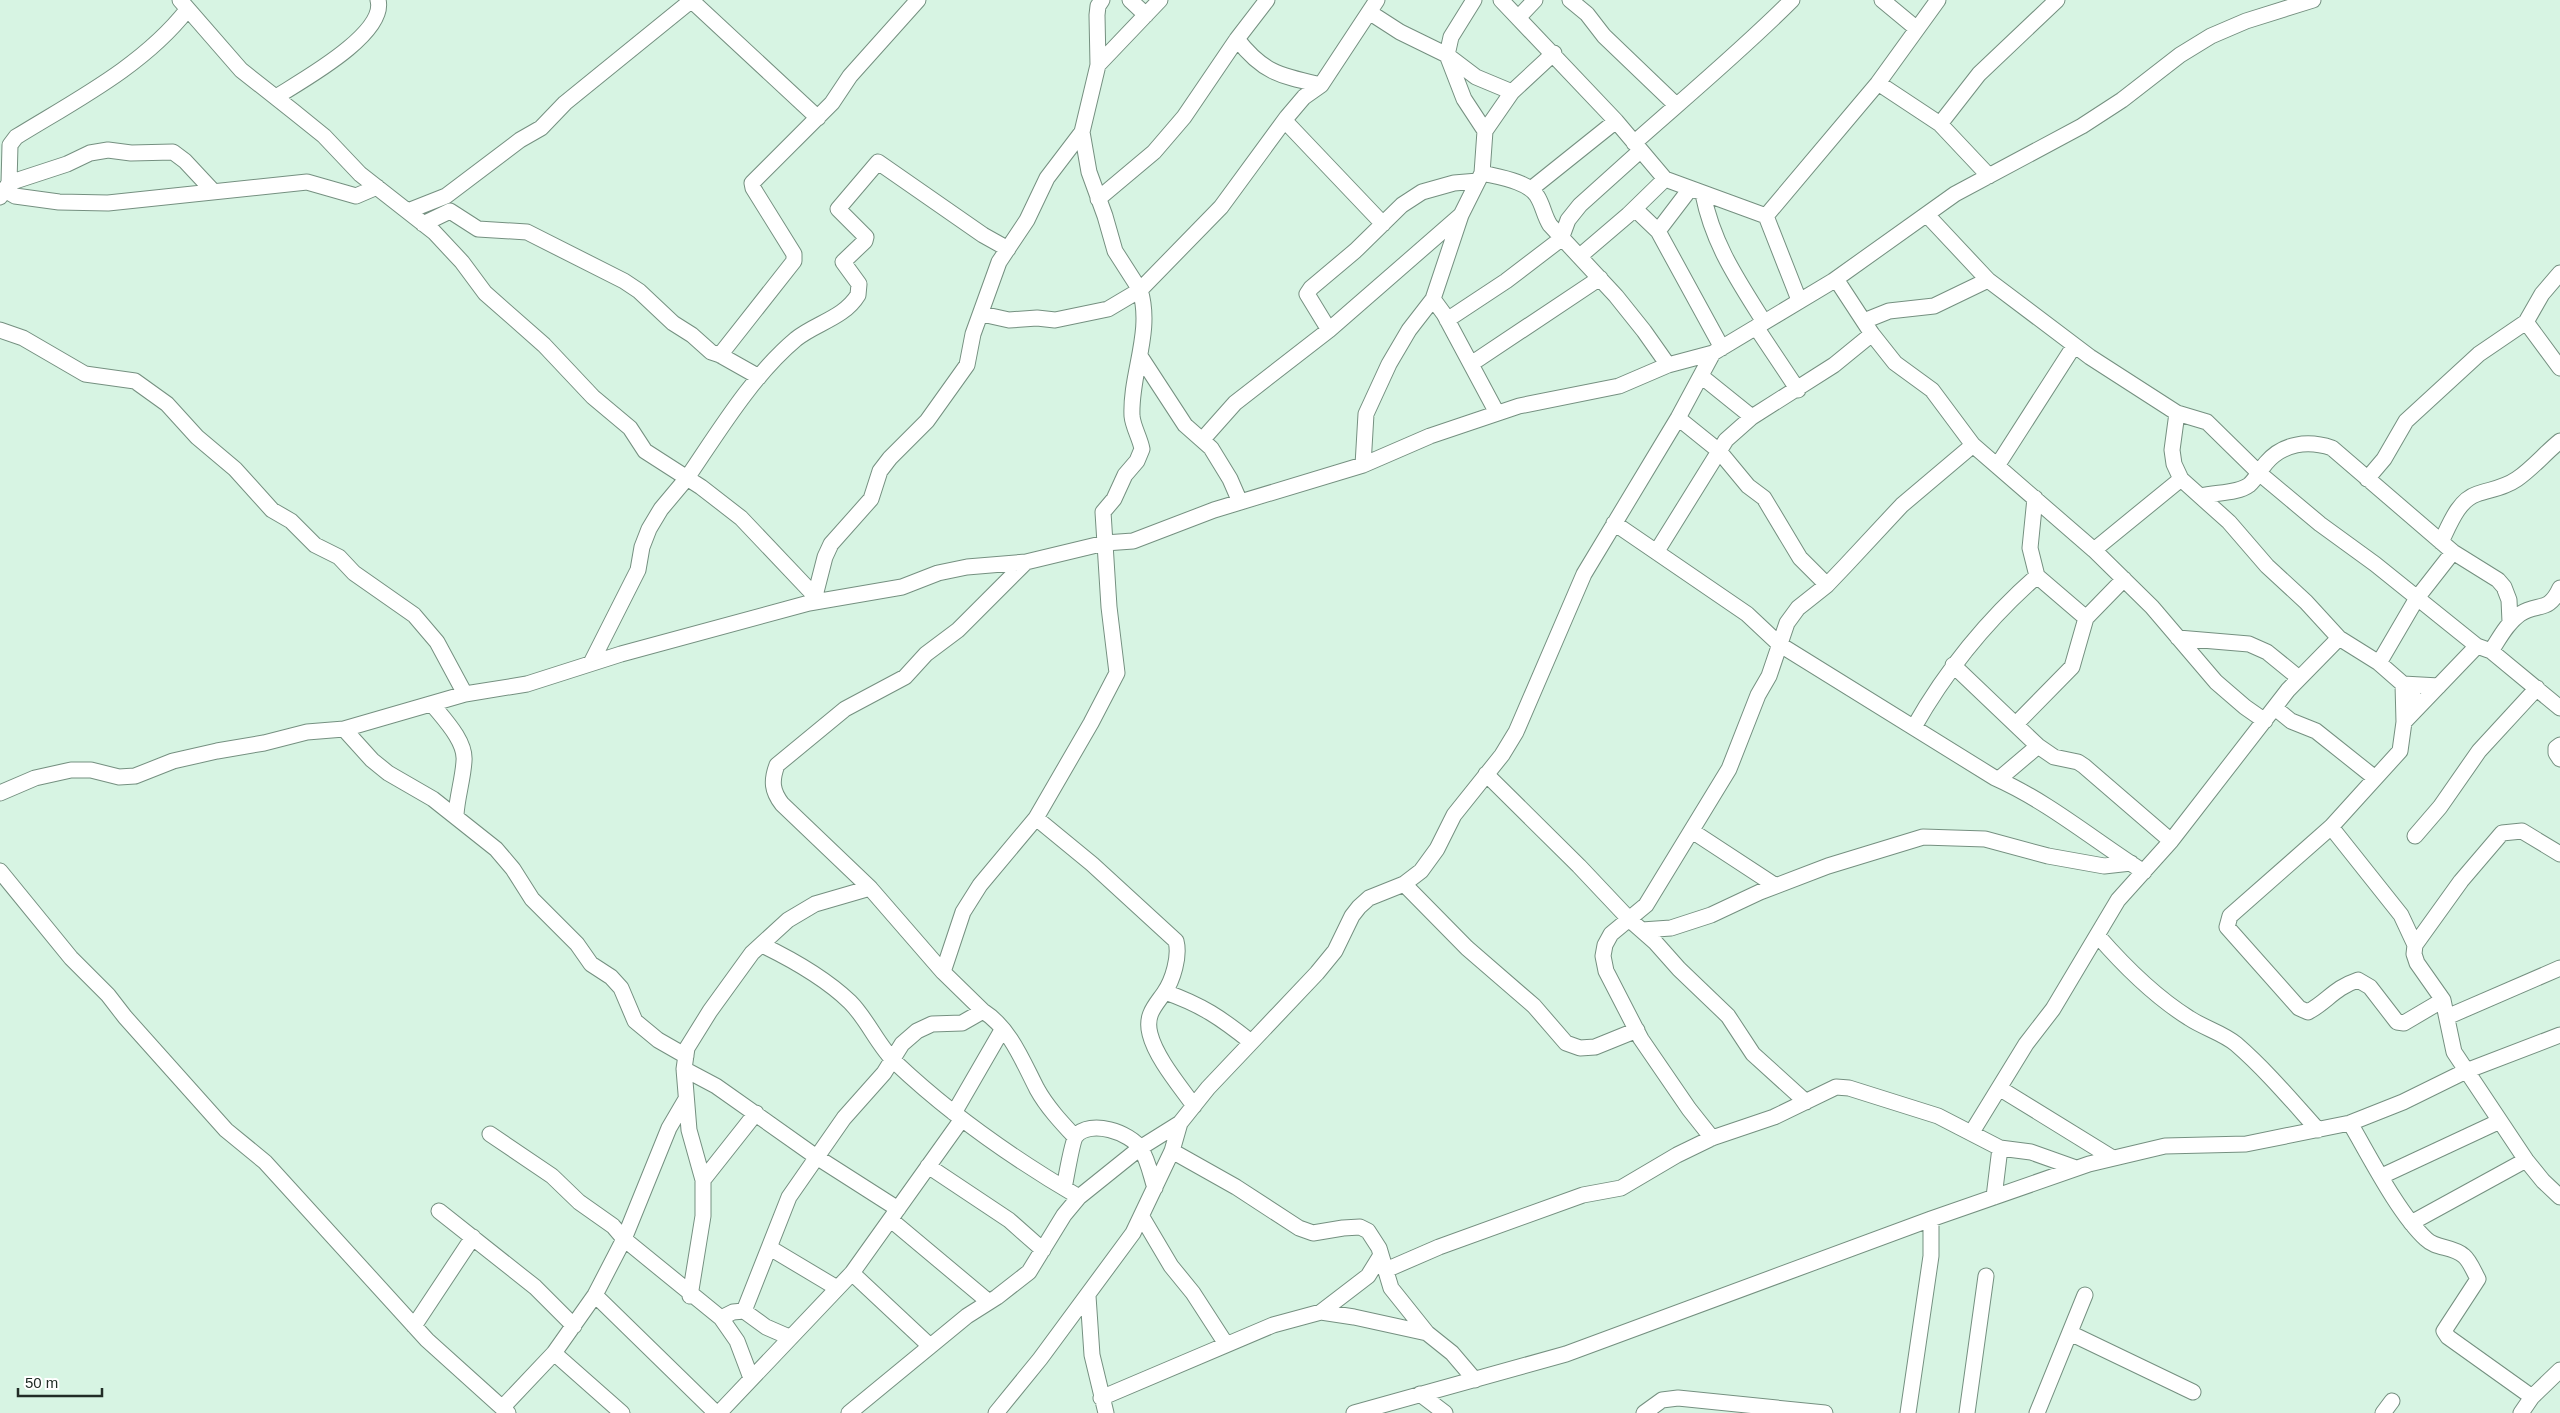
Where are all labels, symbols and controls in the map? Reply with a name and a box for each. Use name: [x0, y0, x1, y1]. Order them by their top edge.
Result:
scale bar: [18, 1366, 101, 1398]
text: 50 m: [25, 1374, 58, 1391]

